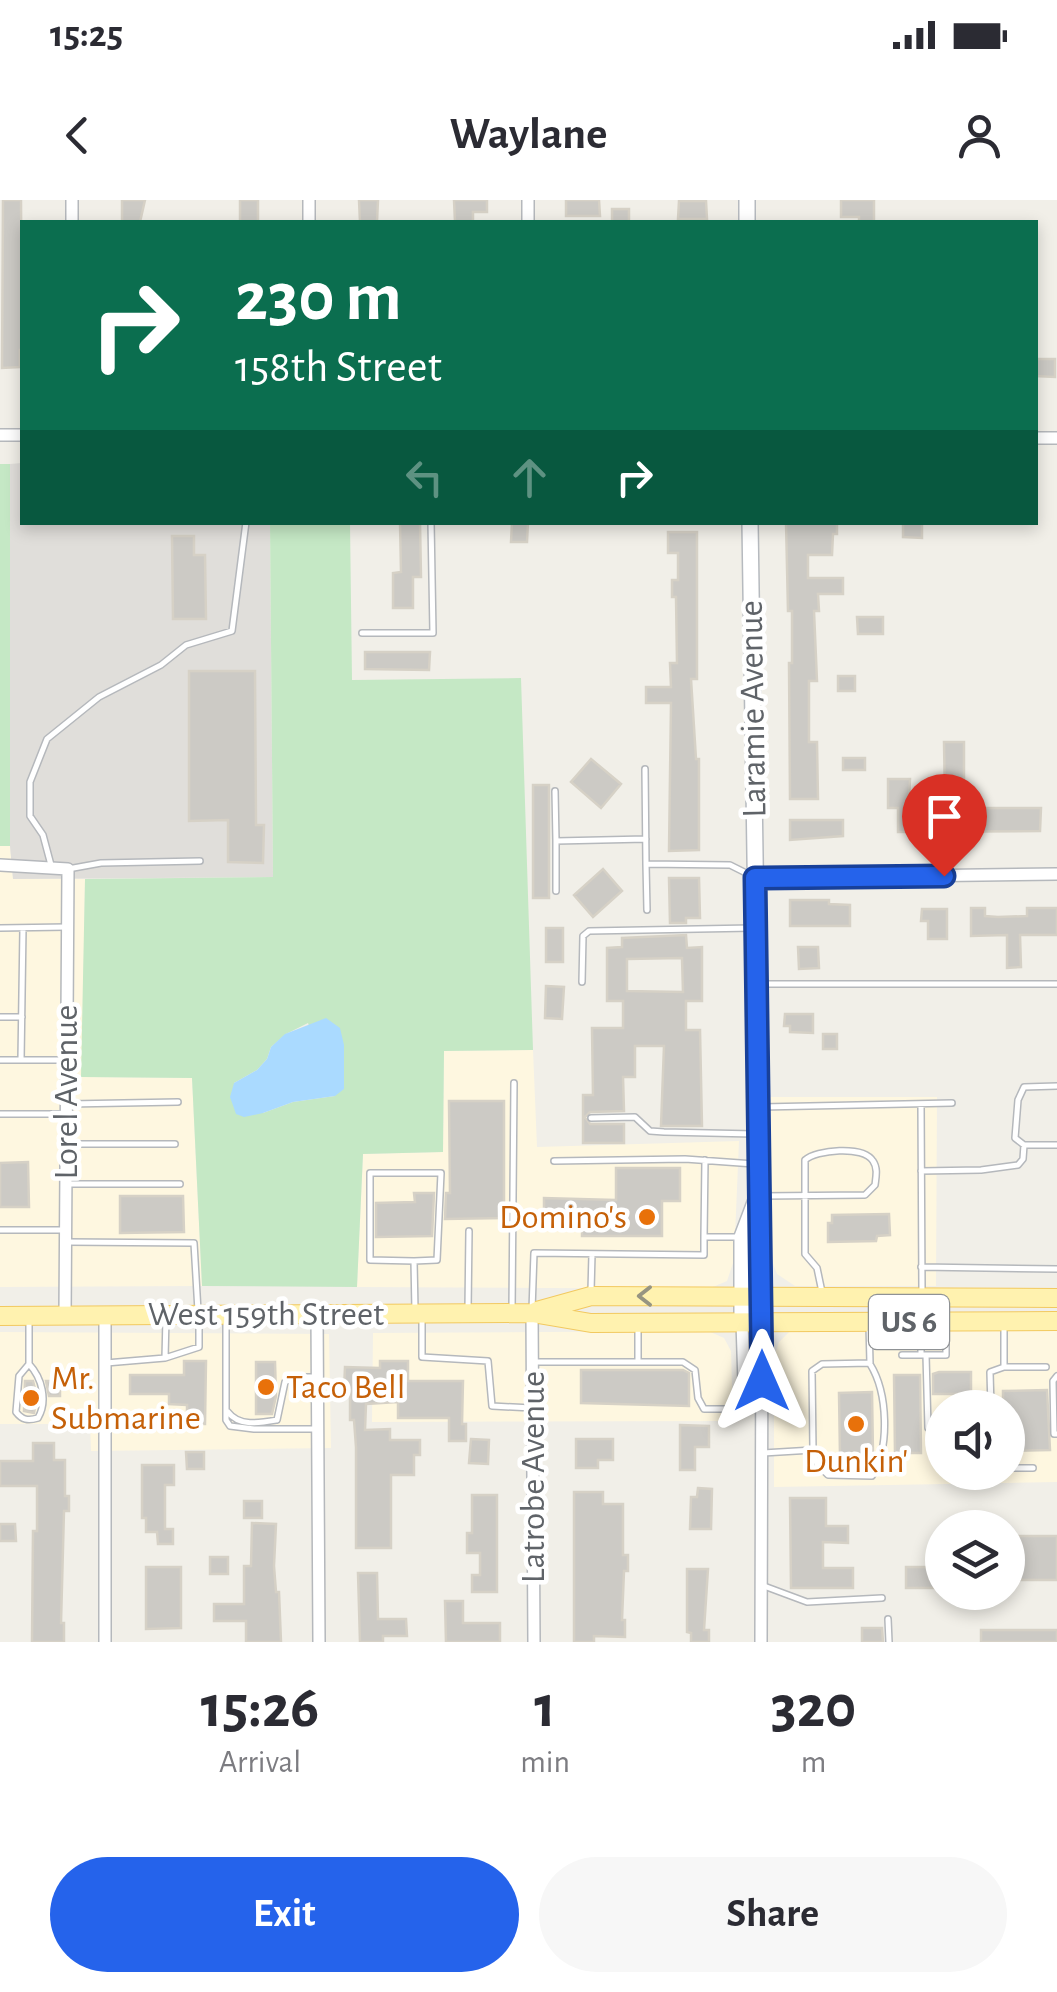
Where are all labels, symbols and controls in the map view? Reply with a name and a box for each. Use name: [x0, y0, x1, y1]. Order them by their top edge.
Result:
text: 15:25: [50, 16, 123, 54]
icon: back: [50, 108, 105, 163]
icon: person: [952, 108, 1007, 163]
text: Waylane: [450, 112, 607, 157]
icon: right: [70, 260, 200, 390]
text: 230 m: [235, 263, 402, 333]
text: 158th Street: [235, 345, 442, 390]
icon: left: [397, 450, 452, 505]
icon: ahead: [502, 450, 557, 505]
icon: right: [607, 450, 662, 505]
street label: Laramie Avenue: [734, 600, 772, 818]
pin: [902, 774, 987, 877]
icon: arrive: [917, 789, 972, 844]
street label: Lorel Avenue: [49, 1005, 84, 1179]
place label: Domino's: [499, 1200, 627, 1235]
marker: Domino's: [636, 1206, 658, 1228]
one-way arrow: [636, 1285, 652, 1307]
road number: US 6: [869, 1295, 949, 1349]
street label: West 159th Street: [148, 1297, 384, 1332]
position arrow: [710, 1329, 814, 1433]
place label: Mr. Submarine: [51, 1361, 201, 1436]
place label: Taco Bell: [286, 1370, 405, 1405]
street label: Latrobe Avenue: [516, 1371, 551, 1583]
marker: Taco Bell: [255, 1376, 277, 1398]
marker: Mr. Submarine: [20, 1387, 42, 1409]
map controls: [925, 1390, 1025, 1610]
button: sound: [925, 1390, 1025, 1490]
marker: Dunkin': [845, 1413, 867, 1435]
place label: Dunkin': [804, 1444, 908, 1479]
button: layers: [925, 1510, 1025, 1610]
text: 15:26: [201, 1678, 319, 1738]
text: 1: [534, 1678, 556, 1738]
text: 320: [771, 1678, 856, 1738]
text: Arrival: [219, 1746, 301, 1778]
text: min: [520, 1746, 570, 1778]
text: m: [801, 1746, 826, 1778]
button: Exit: [50, 1857, 519, 1972]
button: Share: [539, 1857, 1007, 1972]

